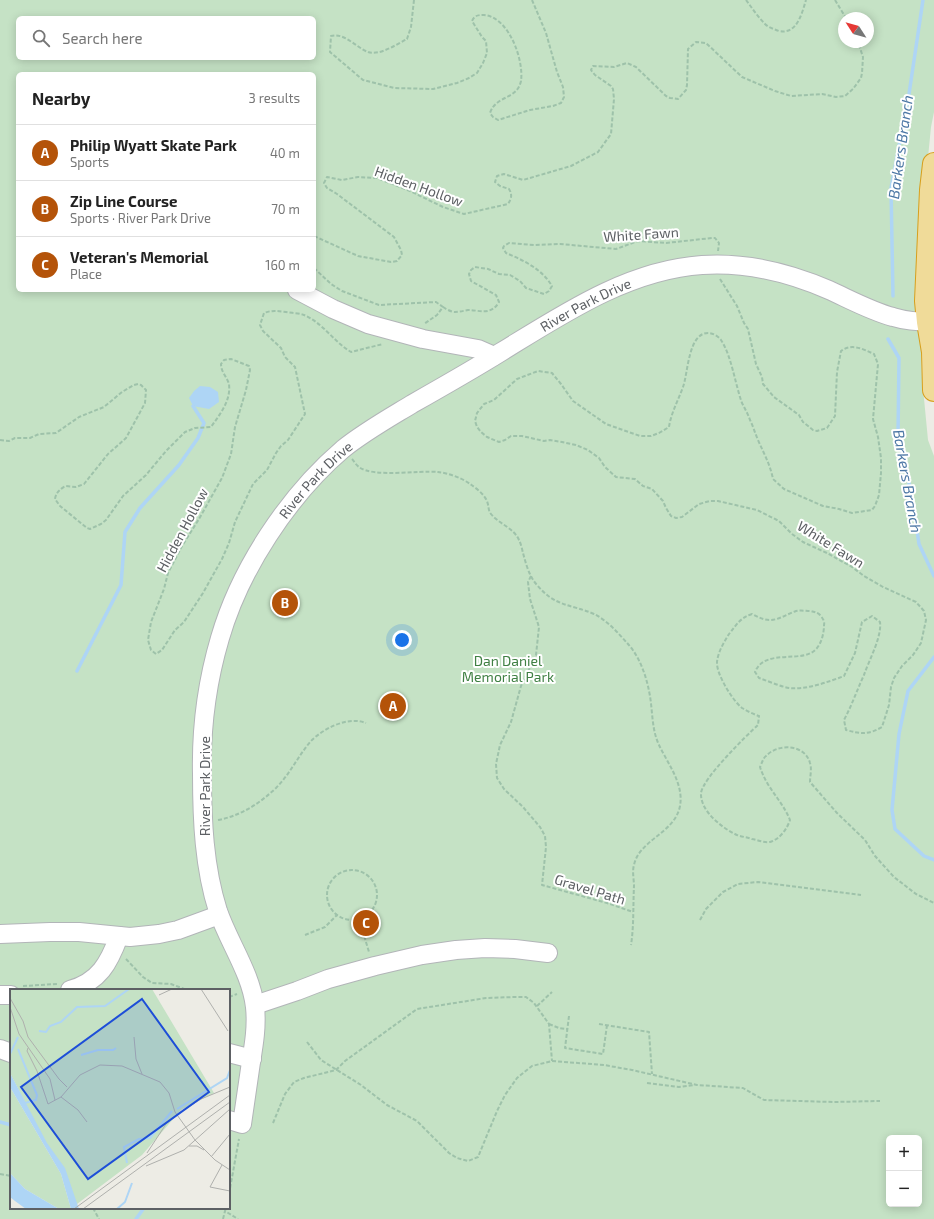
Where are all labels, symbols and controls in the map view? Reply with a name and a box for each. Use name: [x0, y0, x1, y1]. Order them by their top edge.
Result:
north arrow: [838, 12, 874, 48]
search box: [16, 16, 316, 60]
icon: search: [30, 27, 52, 49]
text: Search here: [62, 29, 143, 47]
text: Nearby: [32, 88, 90, 108]
text: 3 results: [249, 90, 300, 106]
water label: Barkers Branch: [884, 94, 916, 200]
text: Philip Wyatt Skate Park: [70, 136, 237, 154]
text: A: [41, 145, 49, 161]
text: 40 m: [270, 145, 300, 161]
text: Sports: [70, 154, 109, 170]
street label: Hidden Hollow: [373, 162, 466, 210]
text: Zip Line Course: [70, 192, 177, 210]
text: B: [41, 201, 49, 217]
text: 70 m: [271, 201, 300, 217]
text: Sports · River Park Drive: [70, 210, 211, 226]
street label: White Fawn: [603, 223, 679, 245]
text: Veteran's Memorial: [70, 248, 209, 266]
text: C: [41, 257, 49, 273]
text: 160 m: [265, 257, 300, 273]
text: Place: [70, 266, 102, 282]
street label: River Park Drive: [537, 274, 633, 335]
water label: Barkers Branch: [890, 428, 926, 534]
street label: River Park Drive: [275, 437, 355, 521]
street label: Hidden Hollow: [153, 485, 211, 575]
street label: White Fawn: [795, 517, 867, 571]
pin: B: [272, 588, 298, 618]
your location: [392, 630, 412, 650]
park label: Dan Daniel Memorial Park: [462, 652, 554, 685]
pin: A: [380, 691, 406, 721]
street label: River Park Drive: [196, 736, 213, 836]
street label: Gravel Path: [552, 870, 628, 908]
pin: C: [353, 908, 379, 938]
inset map: [10, 989, 230, 1209]
map controls: [886, 1135, 922, 1207]
button: +: [886, 1135, 922, 1171]
button: −: [886, 1171, 922, 1207]

